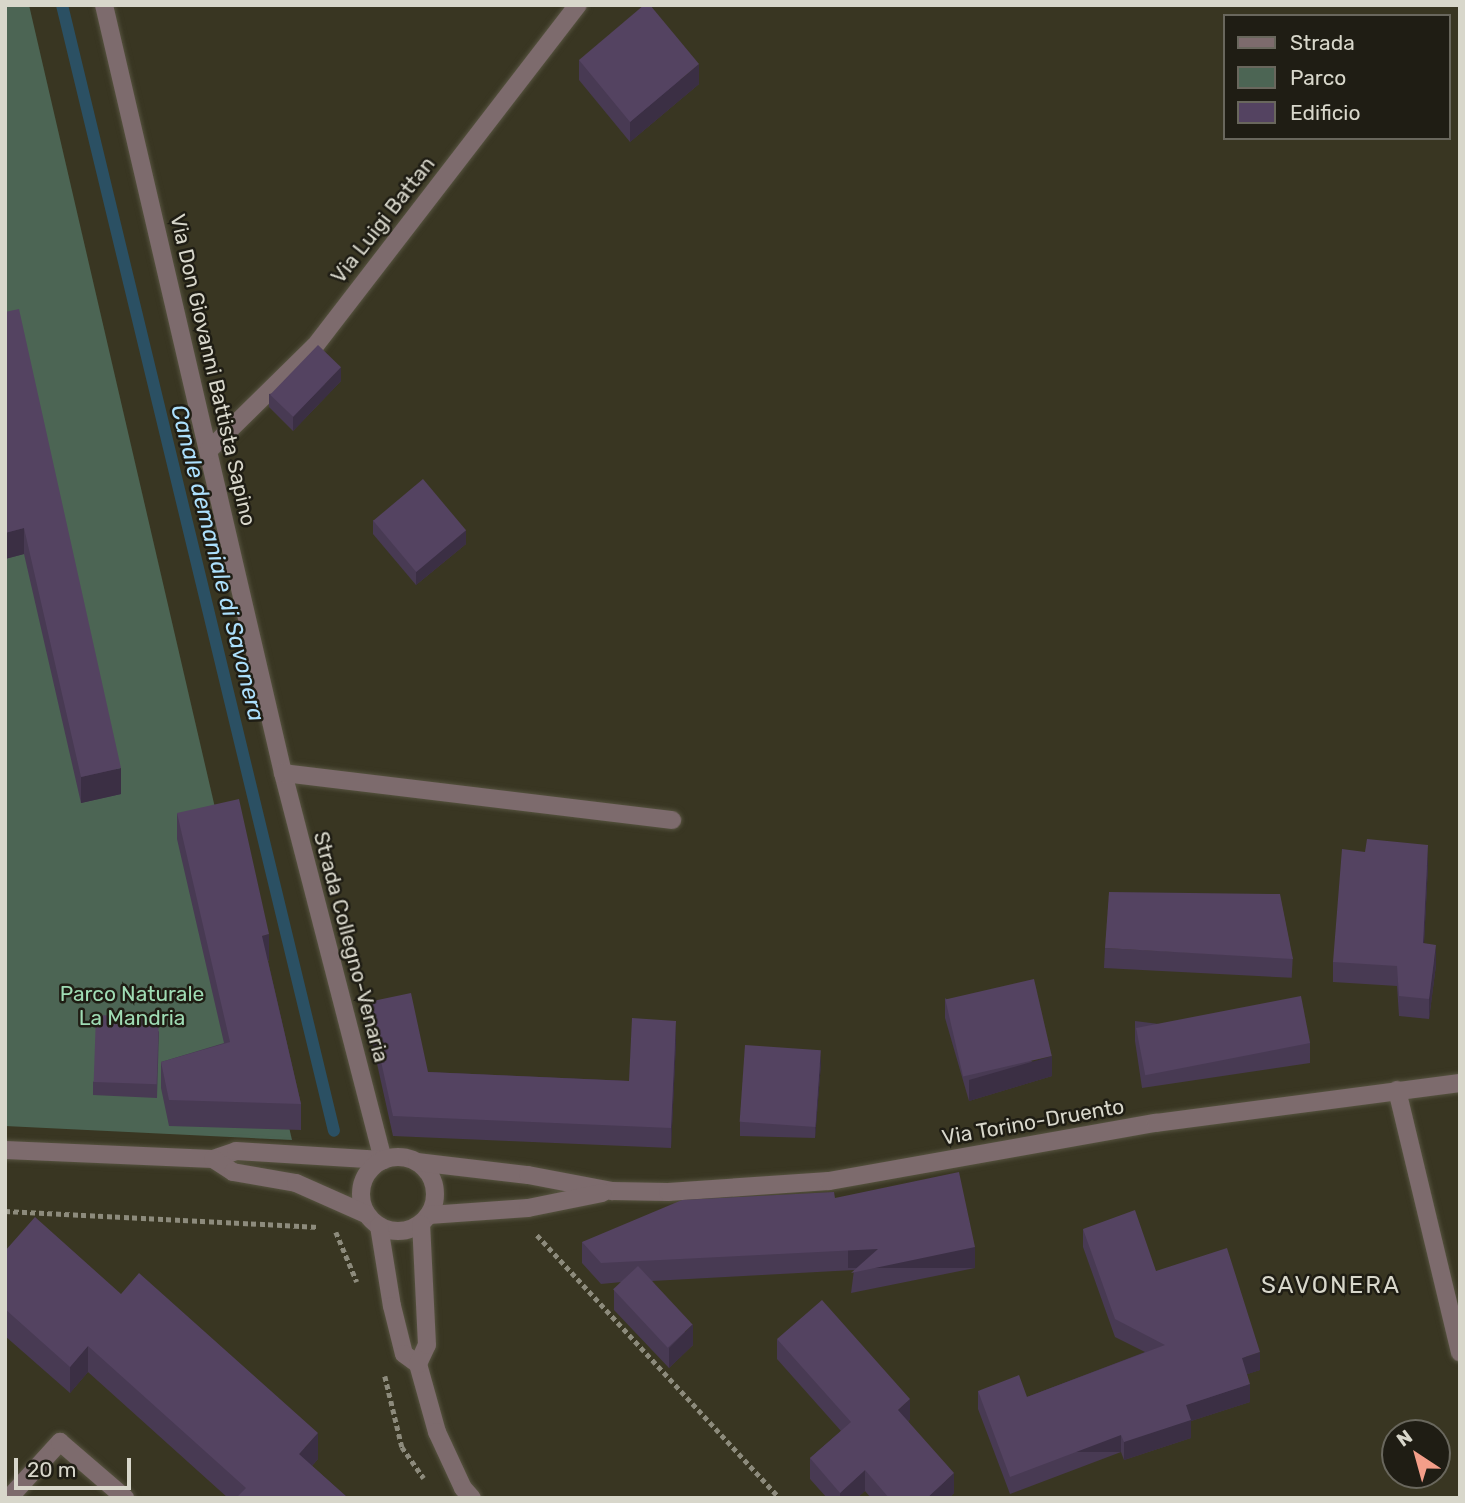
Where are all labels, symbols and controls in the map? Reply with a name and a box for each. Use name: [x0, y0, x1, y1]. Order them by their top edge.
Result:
legend: [1224, 14, 1451, 140]
text: Strada: [1290, 30, 1355, 55]
text: Parco: [1290, 65, 1346, 90]
text: Edificio: [1290, 100, 1360, 125]
street label: Via Luigi Battan: [326, 152, 440, 288]
street label: Via Don Giovanni Battista Sapino: [165, 212, 261, 528]
water label: Canale demaniale di Savonera: [165, 402, 271, 724]
street label: Strada Collegno-Venaria: [308, 829, 394, 1065]
park label: Parco Naturale La Mandria: [60, 981, 204, 1031]
street label: Via Torino-Druento: [940, 1094, 1126, 1150]
district label: SAVONERA: [1262, 1272, 1400, 1300]
north arrow: [1381, 1419, 1451, 1489]
text: N: [1392, 1425, 1417, 1452]
scale bar: [18, 1444, 135, 1488]
text: 20 m: [27, 1457, 76, 1482]

